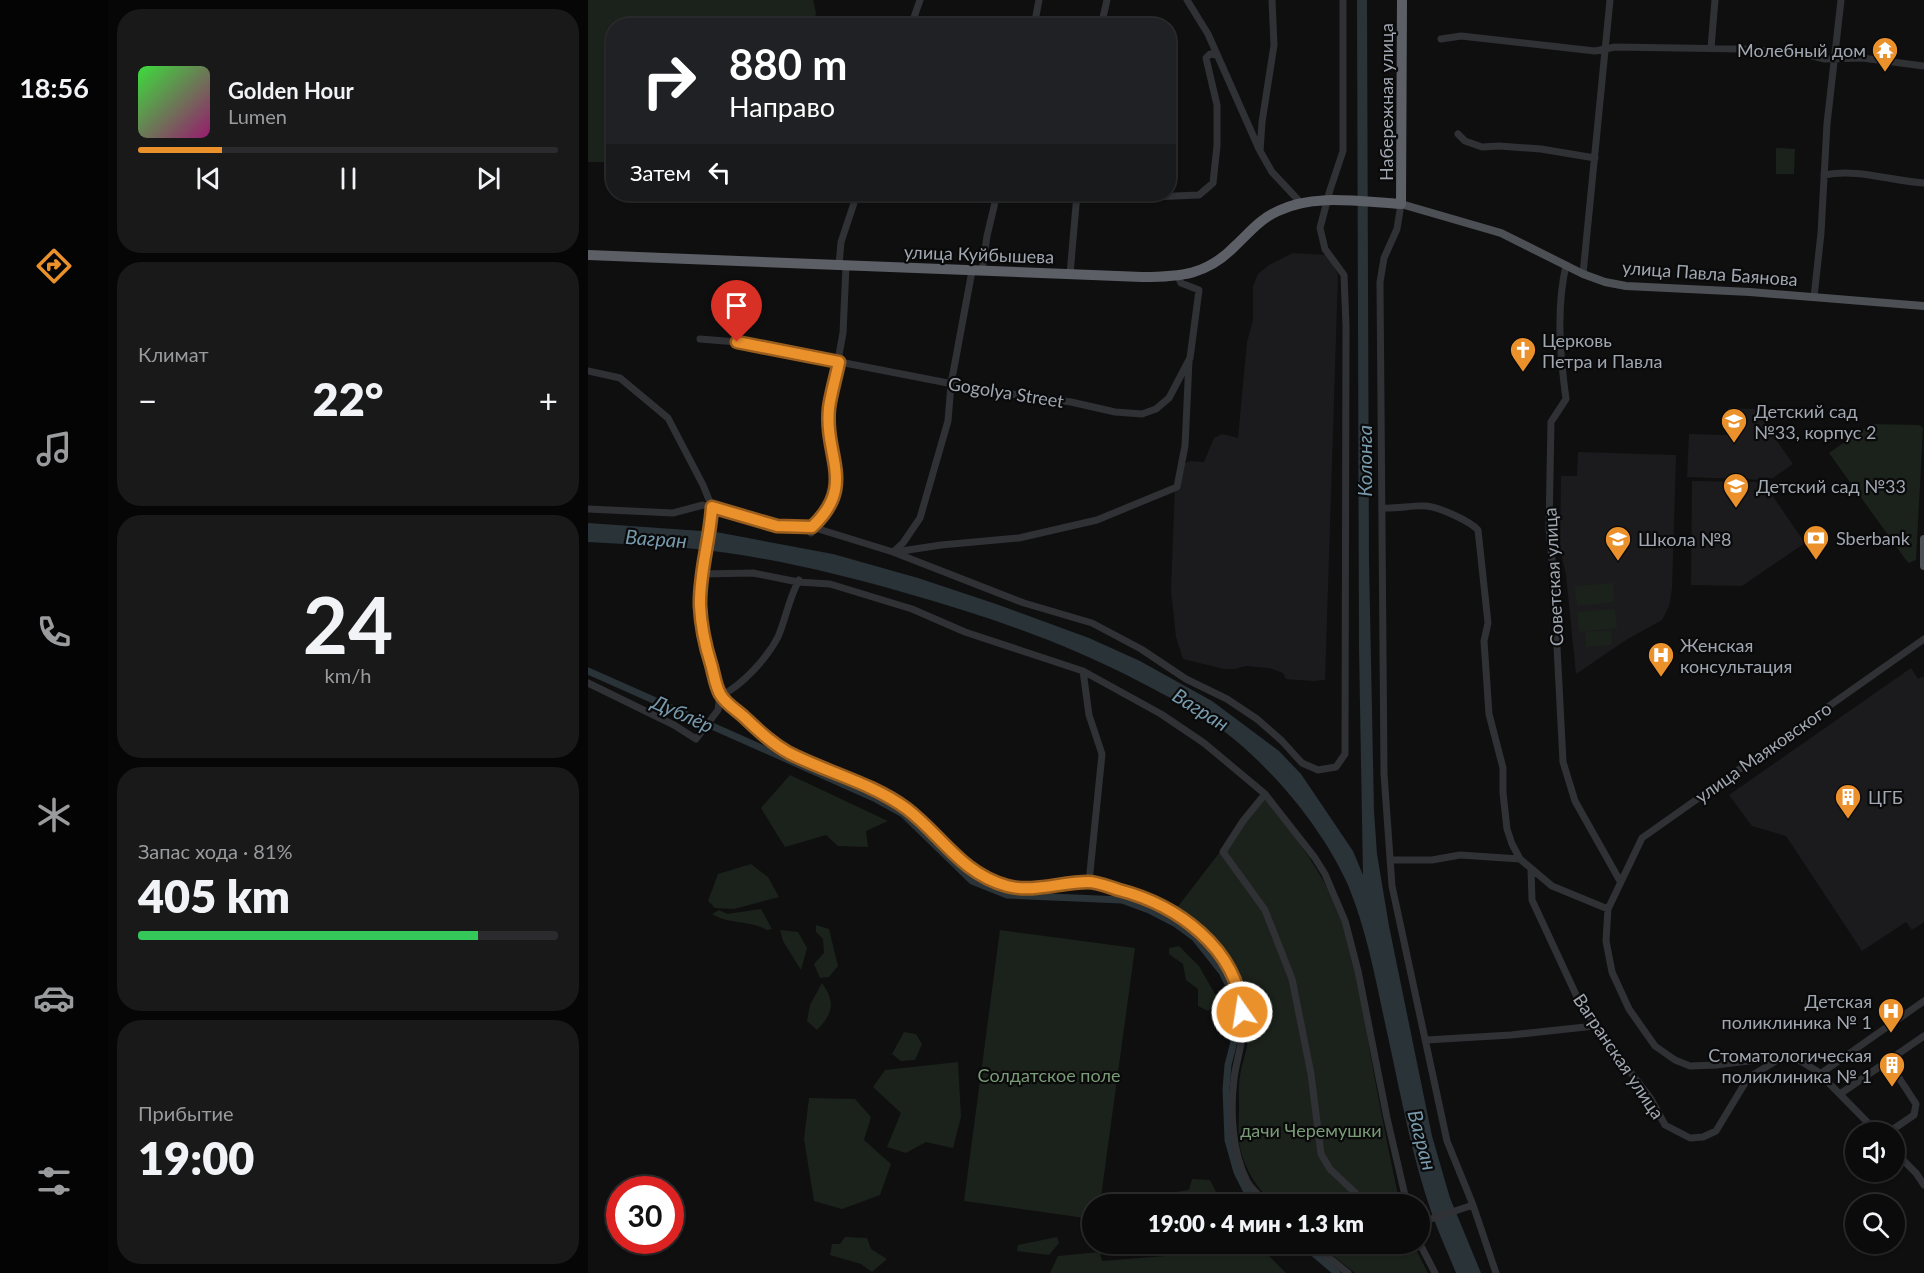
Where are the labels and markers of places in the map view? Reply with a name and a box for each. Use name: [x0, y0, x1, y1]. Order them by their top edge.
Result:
temple icon: Молебный дом: [1870, 35, 1900, 73]
place label: Молебный дом: [1737, 39, 1866, 61]
pin: [711, 280, 762, 342]
place label: Церковь Петра и Павла: [1542, 329, 1662, 372]
church icon: Церковь Петра и Павла: [1508, 335, 1538, 373]
place label: Детский сад №33, корпус 2: [1754, 400, 1876, 443]
school or university icon: Детский сад №33, корпус 2: [1719, 406, 1749, 444]
school or university icon: Детский сад №33: [1721, 471, 1751, 509]
place label: Детский сад №33: [1756, 475, 1906, 497]
bank icon: Sberbank: [1801, 523, 1831, 561]
school or university icon: Школа №8: [1603, 524, 1633, 562]
place label: Sberbank: [1836, 527, 1911, 549]
place label: Школа №8: [1638, 528, 1732, 550]
place label: Женская консультация: [1680, 634, 1792, 677]
hospital icon: Женская консультация: [1646, 640, 1676, 678]
building icon: ЦГБ: [1833, 782, 1863, 820]
place label: ЦГБ: [1868, 786, 1903, 808]
place label: Детская поликлиника № 1: [1722, 990, 1872, 1033]
hospital icon: Детская поликлиника № 1: [1876, 996, 1906, 1034]
place label: Стоматологическая поликлиника № 1: [1708, 1044, 1872, 1087]
building icon: Стоматологическая поликлиника № 1: [1877, 1050, 1907, 1088]

